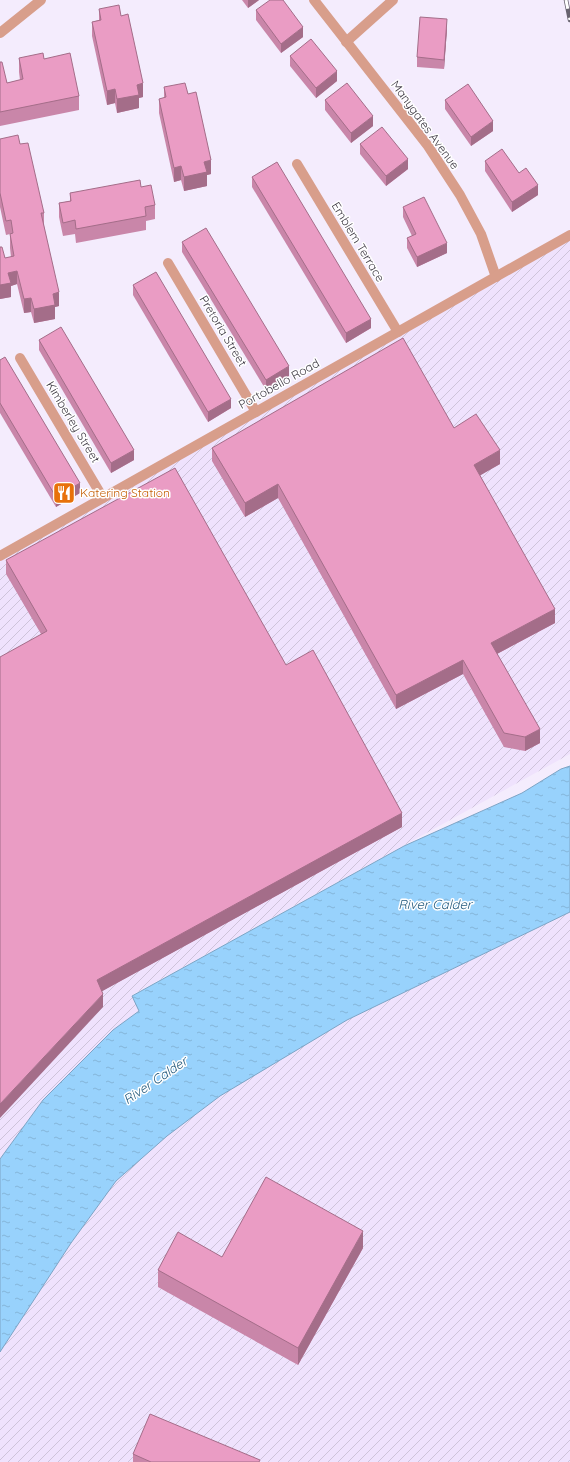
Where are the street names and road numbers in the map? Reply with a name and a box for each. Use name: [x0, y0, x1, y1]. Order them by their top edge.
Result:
street label: Manygates Avenue: [388, 77, 463, 172]
street label: Emblem Terrace: [329, 199, 388, 285]
street label: Pretoria Street: [196, 293, 250, 369]
street label: Portobello Road: [236, 355, 322, 412]
street label: Kimberley Street: [43, 378, 104, 465]

